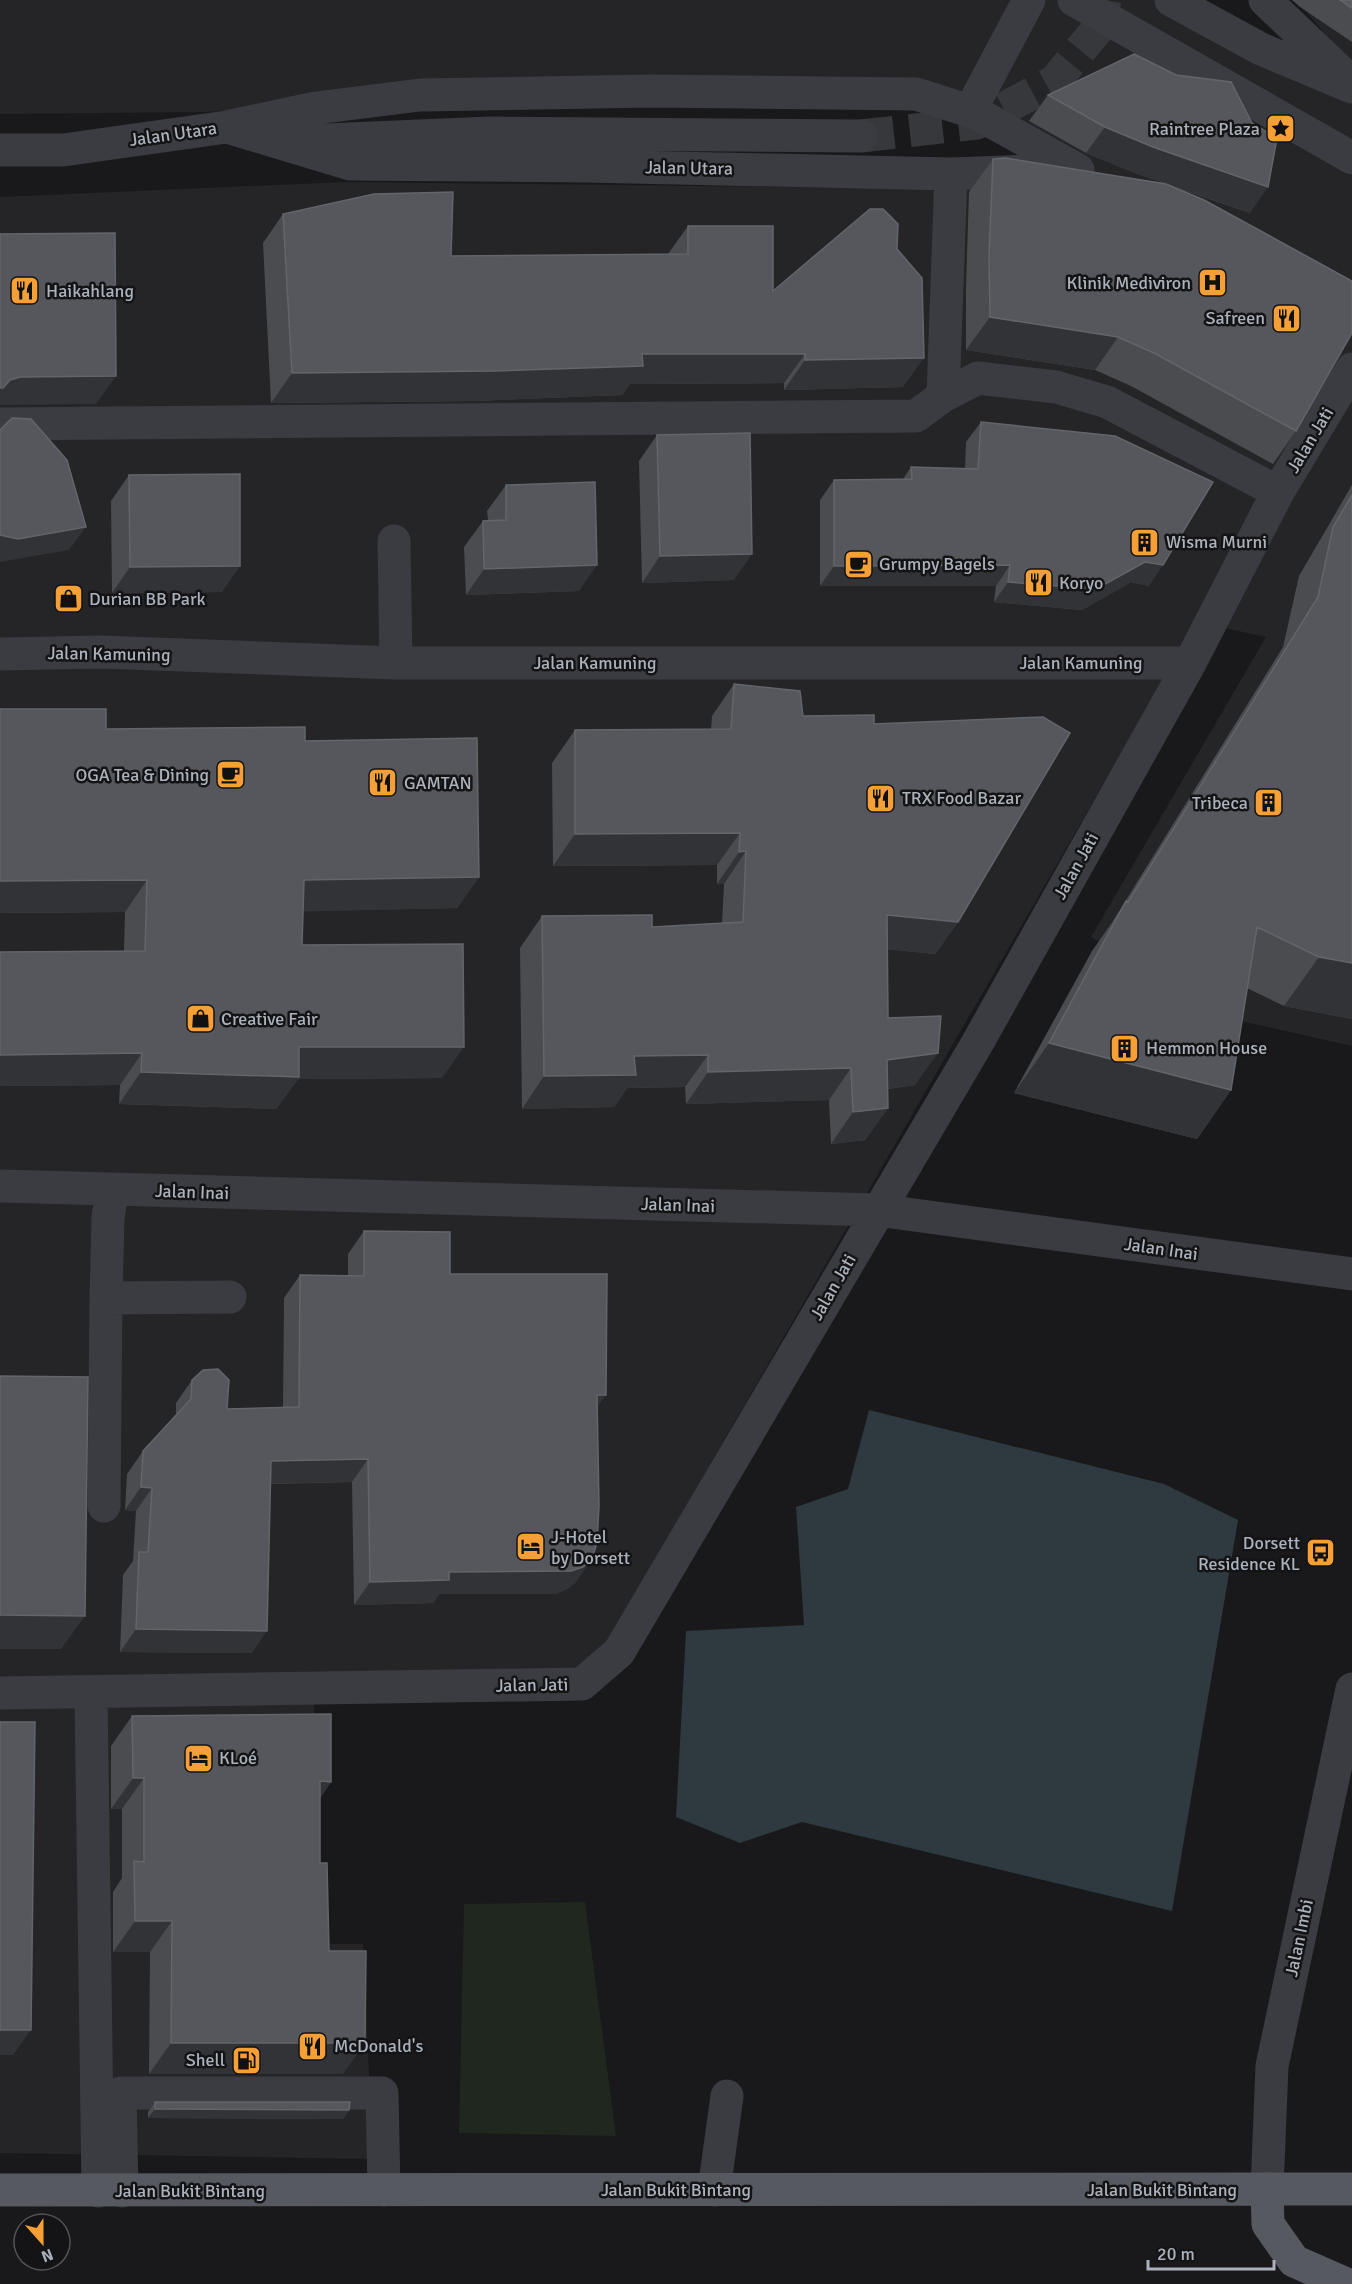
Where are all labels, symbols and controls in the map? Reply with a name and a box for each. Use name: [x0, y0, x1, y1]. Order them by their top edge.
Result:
place icon: Raintree Plaza: [1265, 113, 1297, 145]
street label: Jalan Utara: [128, 117, 218, 151]
place label: Raintree Plaza: [1149, 118, 1260, 140]
street label: Jalan Utara: [645, 156, 733, 180]
hospital icon: Klinik Mediviron: [1196, 267, 1228, 299]
place label: Klinik Mediviron: [1066, 272, 1191, 294]
restaurant icon: Haikahlang: [9, 275, 41, 307]
place label: Haikahlang: [46, 280, 134, 302]
restaurant icon: Safreen: [1270, 302, 1302, 334]
place label: Safreen: [1205, 307, 1265, 329]
street label: Jalan Jati: [1282, 403, 1338, 477]
building icon: Wisma Murni: [1129, 526, 1161, 558]
place label: Wisma Murni: [1166, 531, 1267, 553]
cafe icon: Grumpy Bagels: [842, 548, 874, 580]
place label: Grumpy Bagels: [879, 553, 995, 575]
restaurant icon: Koryo: [1022, 567, 1054, 599]
place label: Koryo: [1059, 572, 1103, 594]
shop icon: Durian BB Park: [52, 583, 84, 615]
place label: Durian BB Park: [89, 588, 206, 610]
street label: Jalan Kamuning: [47, 642, 171, 666]
street label: Jalan Kamuning: [533, 652, 657, 674]
street label: Jalan Kamuning: [1019, 652, 1143, 674]
cafe icon: OGA Tea & Dining: [214, 759, 246, 791]
place label: OGA Tea & Dining: [75, 764, 209, 786]
restaurant icon: GAMTAN: [367, 767, 399, 799]
place label: GAMTAN: [404, 772, 472, 794]
restaurant icon: TRX Food Bazar: [865, 782, 897, 814]
place label: TRX Food Bazar: [902, 787, 1021, 809]
building icon: Tribeca: [1253, 787, 1285, 819]
place label: Tribeca: [1192, 792, 1248, 814]
street label: Jalan Jati: [1049, 829, 1103, 903]
shop icon: Creative Fair: [184, 1003, 216, 1035]
place label: Creative Fair: [221, 1008, 318, 1030]
building icon: Hemmon House: [1109, 1032, 1141, 1064]
place label: Hemmon House: [1146, 1037, 1267, 1059]
street label: Jalan Inai: [155, 1180, 229, 1204]
street label: Jalan Inai: [641, 1193, 715, 1217]
street label: Jalan Inai: [1123, 1233, 1199, 1265]
street label: Jalan Jati: [805, 1250, 861, 1324]
place label: J-Hotel by Dorsett: [551, 1526, 630, 1569]
hotel icon: J-Hotel by Dorsett: [514, 1531, 546, 1563]
place label: Dorsett Residence KL: [1198, 1532, 1300, 1575]
bus stop icon: Dorsett Residence KL: [1305, 1537, 1337, 1569]
street label: Jalan Jati: [495, 1673, 569, 1697]
hotel icon: KLoé: [182, 1742, 214, 1774]
place label: KLoé: [219, 1747, 257, 1769]
street label: Jalan Imbi: [1280, 1897, 1318, 1979]
restaurant icon: McDonald's: [297, 2030, 329, 2062]
place label: McDonald's: [334, 2035, 423, 2057]
fuel station icon: Shell: [230, 2044, 262, 2076]
place label: Shell: [186, 2049, 225, 2071]
street label: Jalan Bukit Bintang: [601, 2179, 751, 2201]
street label: Jalan Bukit Bintang: [1087, 2179, 1237, 2201]
street label: Jalan Bukit Bintang: [115, 2180, 265, 2202]
north arrow: [12, 2212, 72, 2272]
scale bar: [1148, 2233, 1274, 2271]
text: 20 m: [1157, 2243, 1195, 2265]
text: N: [38, 2244, 56, 2266]

